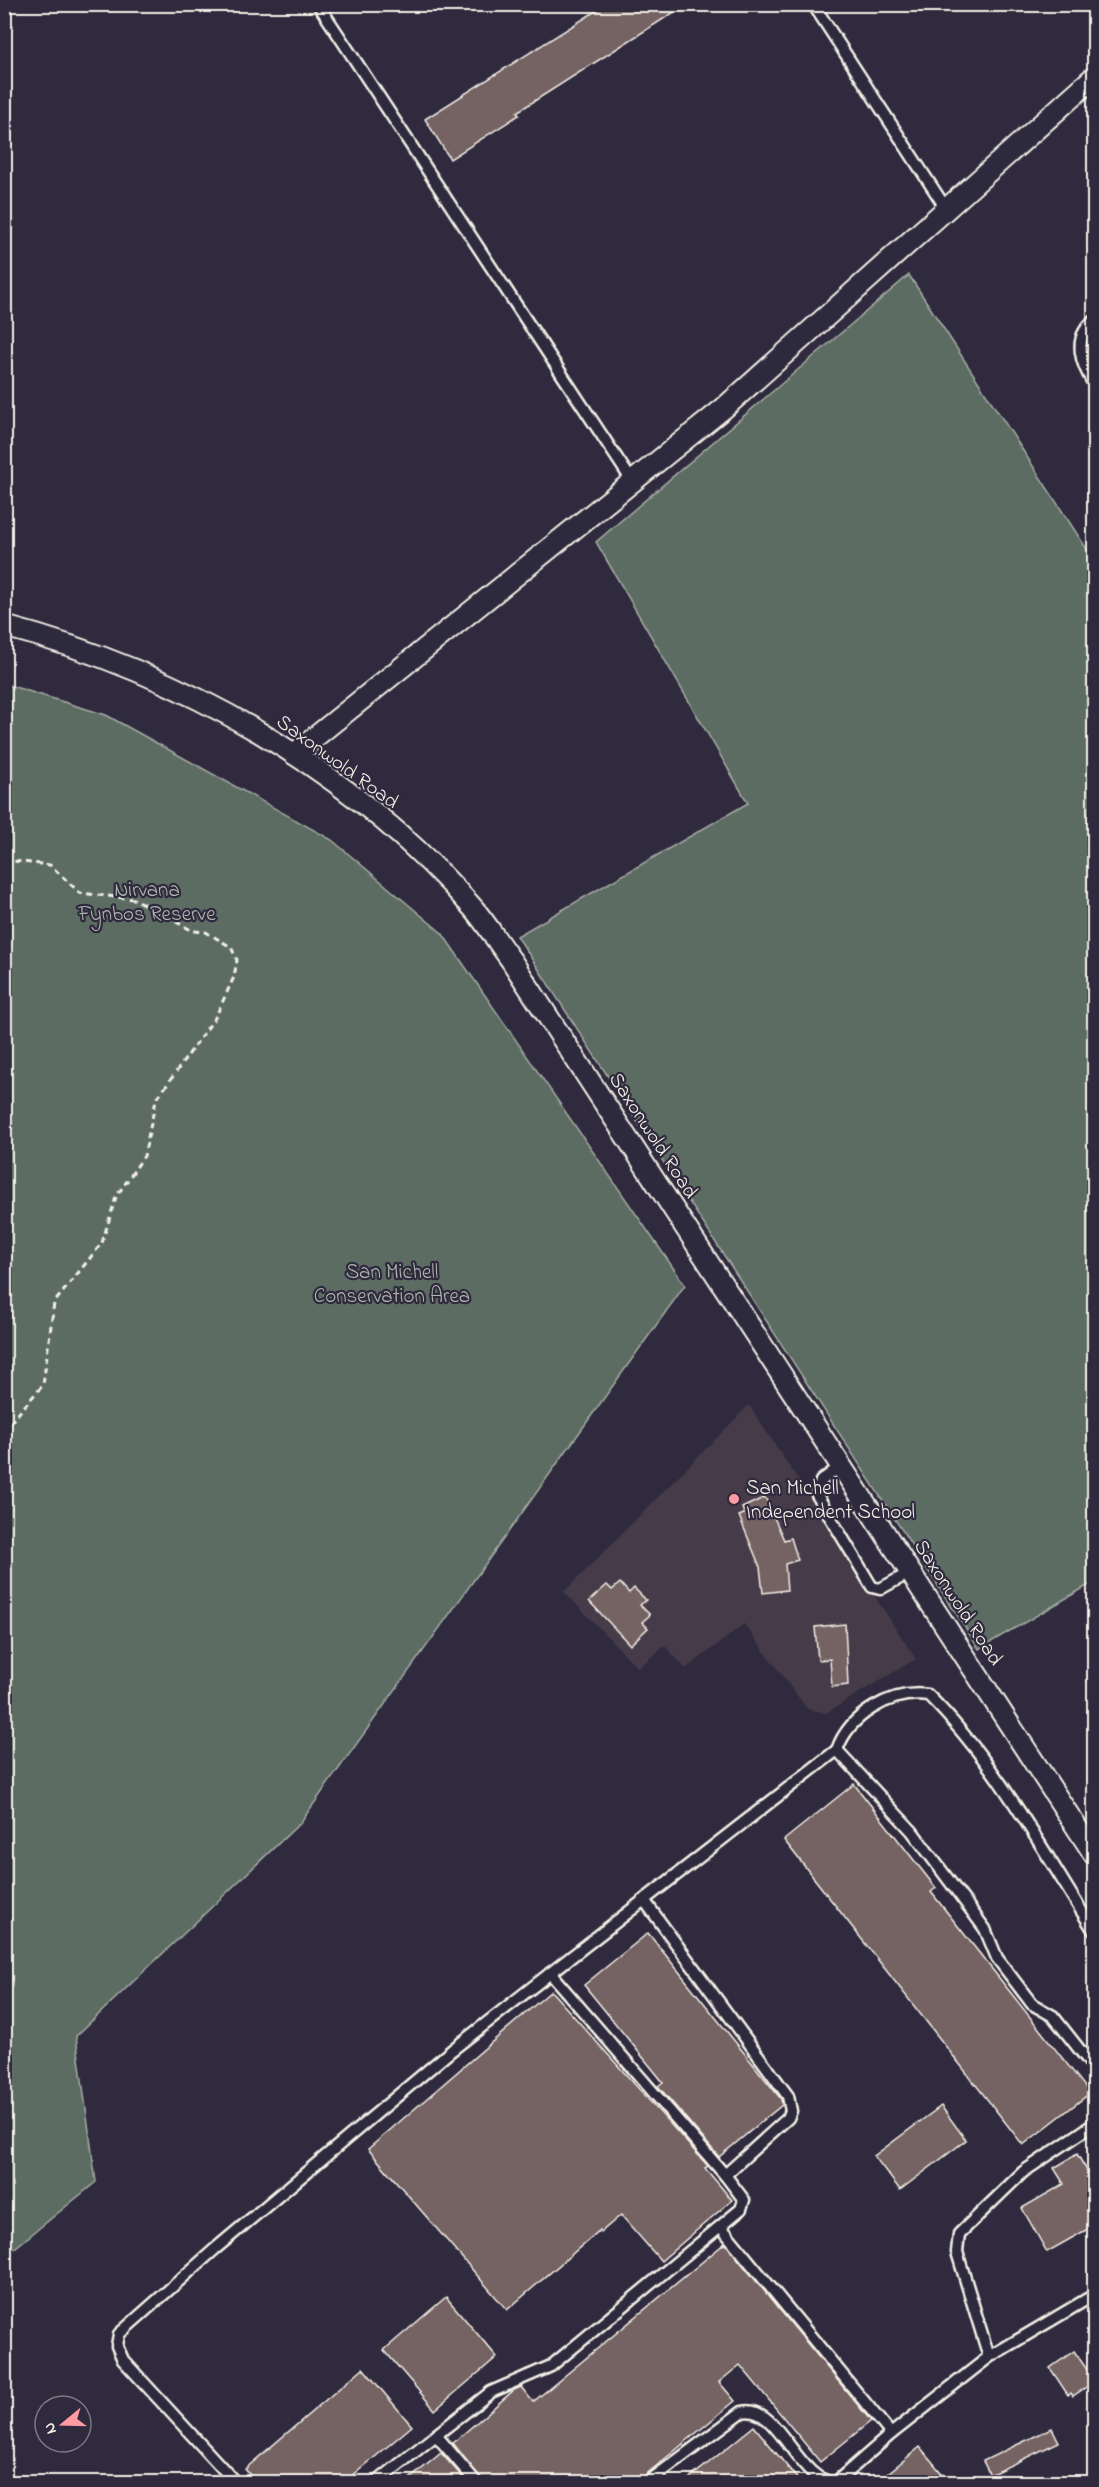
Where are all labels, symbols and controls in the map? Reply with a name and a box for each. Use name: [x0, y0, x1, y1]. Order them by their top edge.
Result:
street label: Saxonwold Road: [269, 708, 404, 817]
park label: Nirvana Fynbos Reserve: [77, 876, 216, 932]
street label: Saxonwold Road: [600, 1067, 704, 1205]
park label: San Michell Conservation Area: [314, 1258, 470, 1312]
place label: San Michell Independent School: [746, 1474, 915, 1528]
marker: San Michell Independent School: [727, 1492, 741, 1506]
street label: Saxonwold Road: [905, 1534, 1009, 1672]
north arrow: [33, 2394, 93, 2454]
text: N: [38, 2419, 64, 2437]

